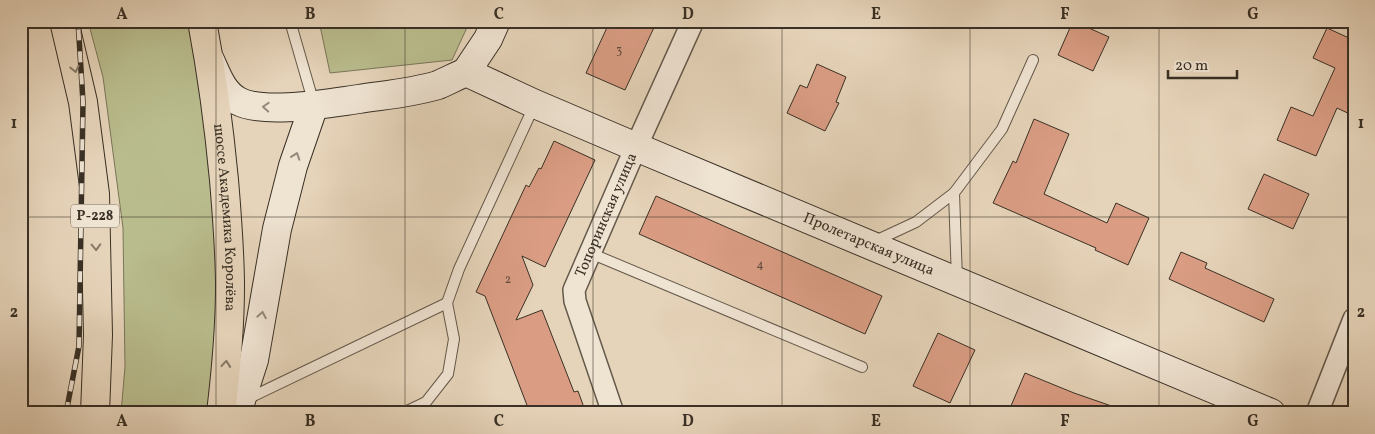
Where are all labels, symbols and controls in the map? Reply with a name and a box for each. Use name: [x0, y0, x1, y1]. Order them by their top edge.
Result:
text: A: [116, 4, 128, 26]
text: B: [305, 4, 316, 26]
text: C: [494, 4, 504, 26]
text: D: [682, 4, 694, 26]
text: E: [871, 4, 881, 26]
text: F: [1060, 4, 1070, 26]
text: G: [1247, 4, 1259, 26]
house number: 3: [616, 43, 622, 59]
scale bar: [1168, 48, 1236, 80]
text: 20 m: [1175, 56, 1208, 77]
one-way arrow: [69, 64, 80, 73]
one-way arrow: [261, 101, 269, 112]
text: 1: [11, 113, 17, 135]
text: 1: [1358, 113, 1364, 135]
street label: шоссе Академика Королёва: [207, 122, 241, 312]
street label: Топоринская улица: [570, 150, 643, 281]
one-way arrow: [290, 152, 300, 161]
road number: Р-228: [71, 205, 119, 228]
street label: Пролетарская улица: [800, 208, 937, 281]
one-way arrow: [91, 244, 101, 251]
house number: 4: [756, 257, 764, 273]
house number: 2: [505, 272, 511, 288]
text: 2: [10, 302, 18, 324]
text: 2: [1357, 302, 1365, 324]
one-way arrow: [257, 310, 267, 319]
one-way arrow: [221, 360, 232, 368]
text: A: [116, 411, 128, 433]
text: B: [305, 411, 316, 433]
text: C: [494, 411, 504, 433]
text: D: [682, 411, 694, 433]
text: E: [871, 411, 881, 433]
text: F: [1060, 411, 1070, 433]
text: G: [1247, 411, 1259, 433]

